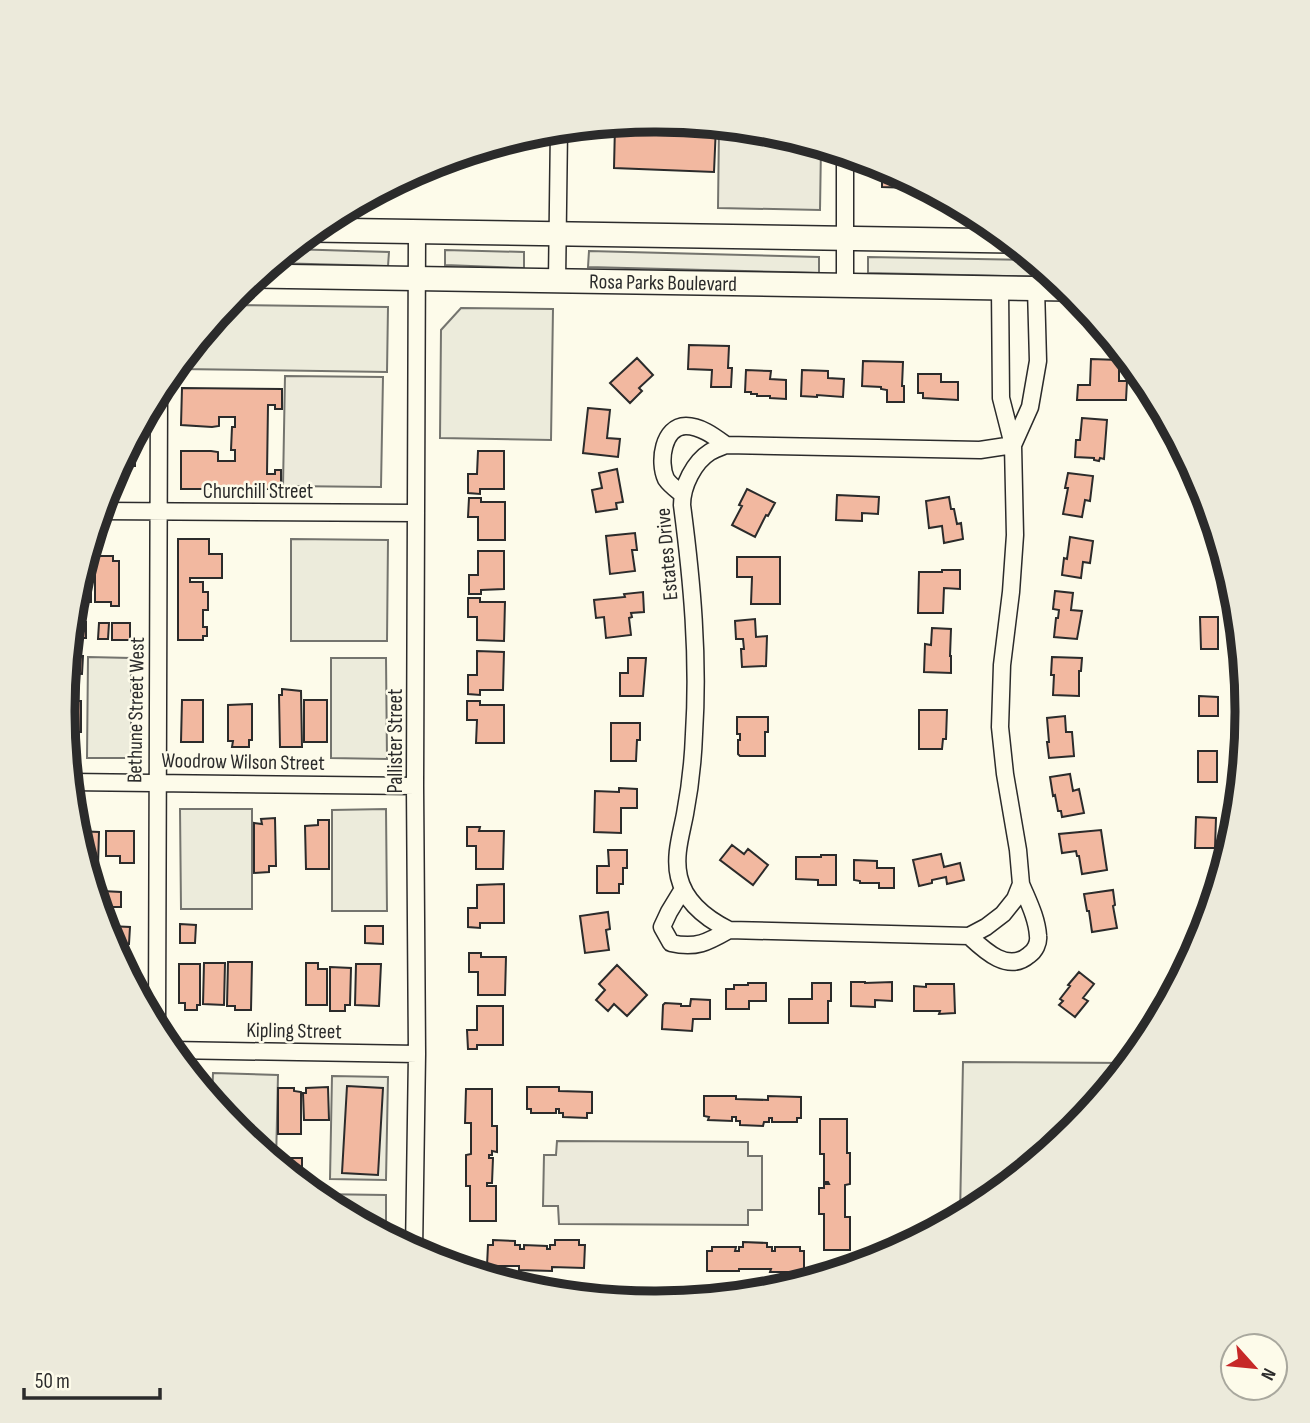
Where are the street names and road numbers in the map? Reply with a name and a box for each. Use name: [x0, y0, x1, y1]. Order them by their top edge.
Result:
street label: Rosa Parks Boulevard: [589, 269, 737, 297]
street label: Churchill Street: [203, 479, 313, 504]
street label: Estates Drive: [651, 507, 683, 601]
street label: Bethune Street West: [122, 637, 150, 783]
street label: Pallister Street: [383, 689, 408, 793]
street label: Woodrow Wilson Street: [161, 748, 325, 776]
street label: Kipling Street: [246, 1018, 342, 1044]

